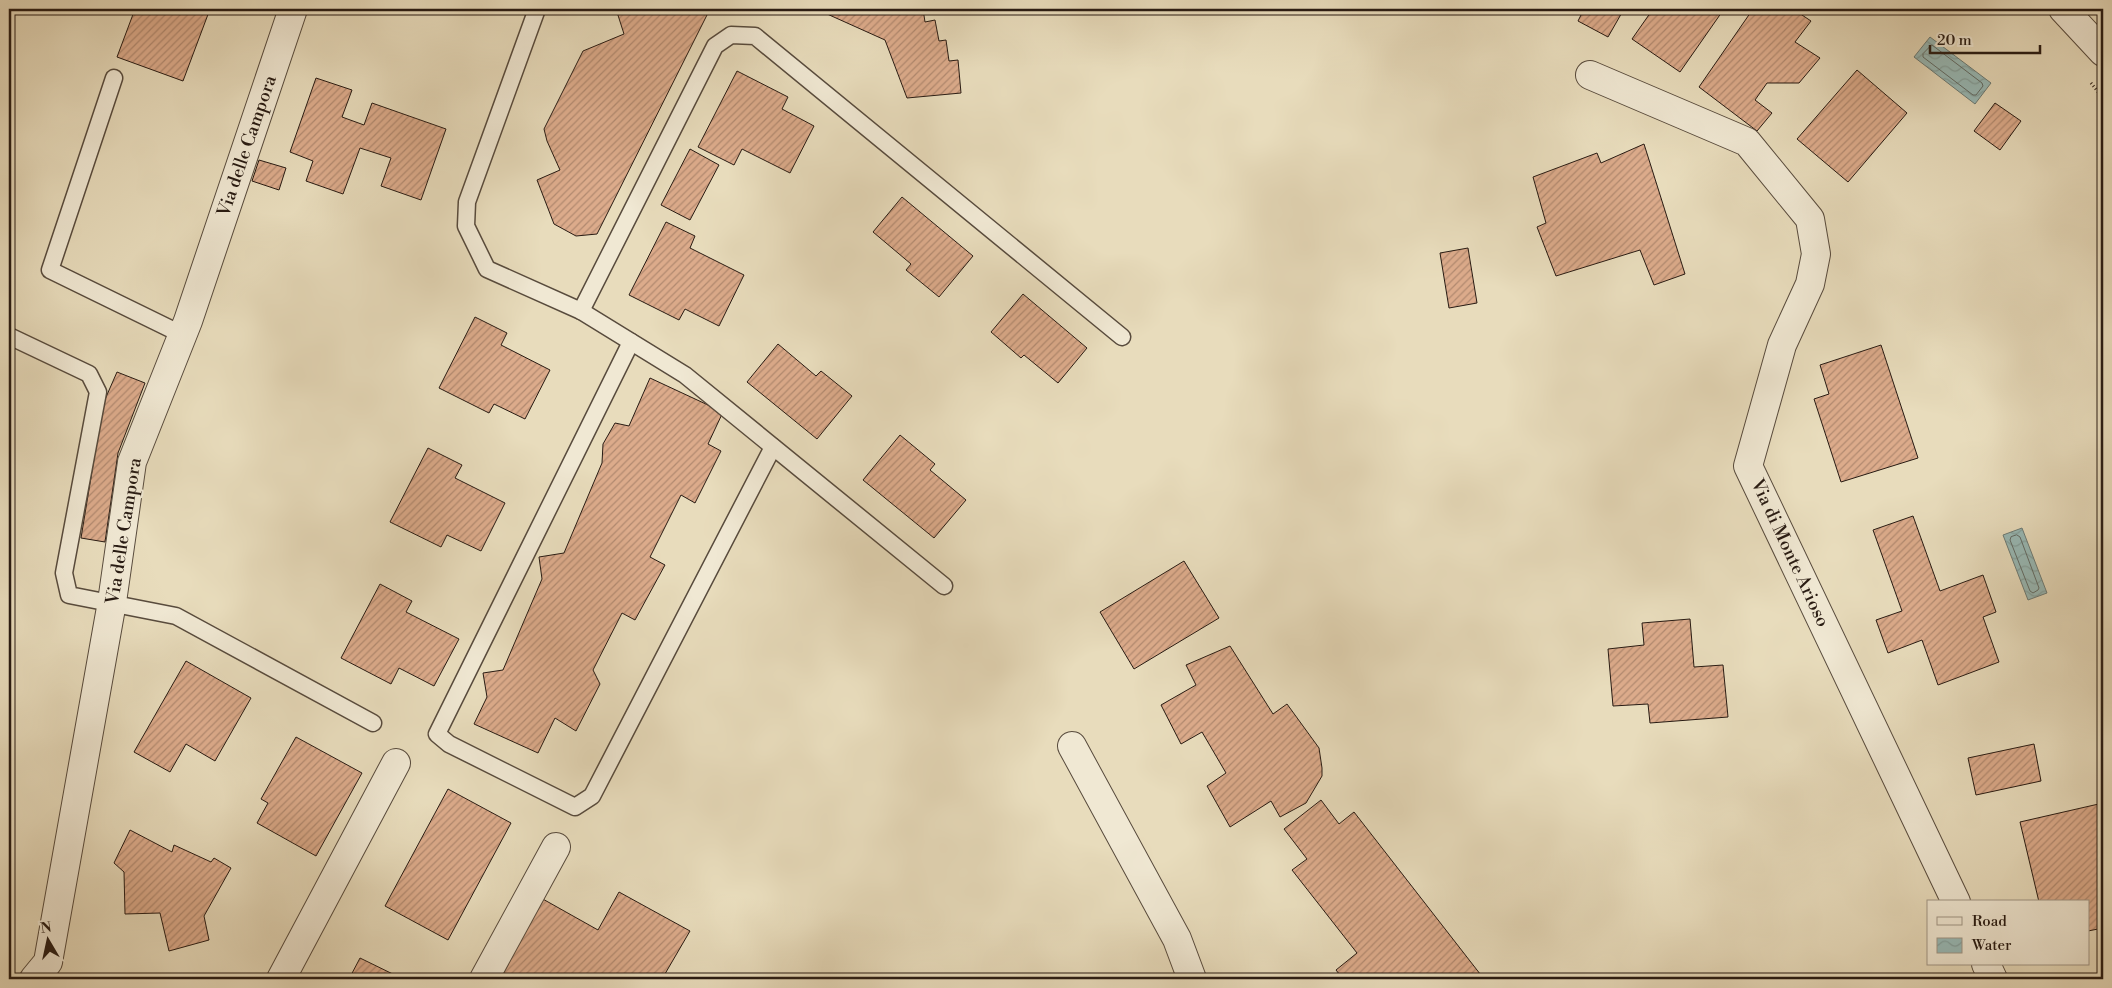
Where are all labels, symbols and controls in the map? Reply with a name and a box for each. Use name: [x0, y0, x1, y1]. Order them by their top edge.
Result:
scale bar: [1930, 22, 2040, 54]
text: 20 m: [1937, 31, 1972, 50]
street label: Via delle Campora: [212, 72, 282, 221]
street label: Via delle Campora: [101, 455, 147, 607]
street label: Via di Monte Arioso: [1745, 474, 1834, 631]
legend: [1927, 900, 2090, 966]
text: Road: [1972, 912, 2007, 931]
north arrow: [22, 916, 72, 966]
text: N: [39, 918, 53, 938]
text: Water: [1971, 936, 2012, 955]

